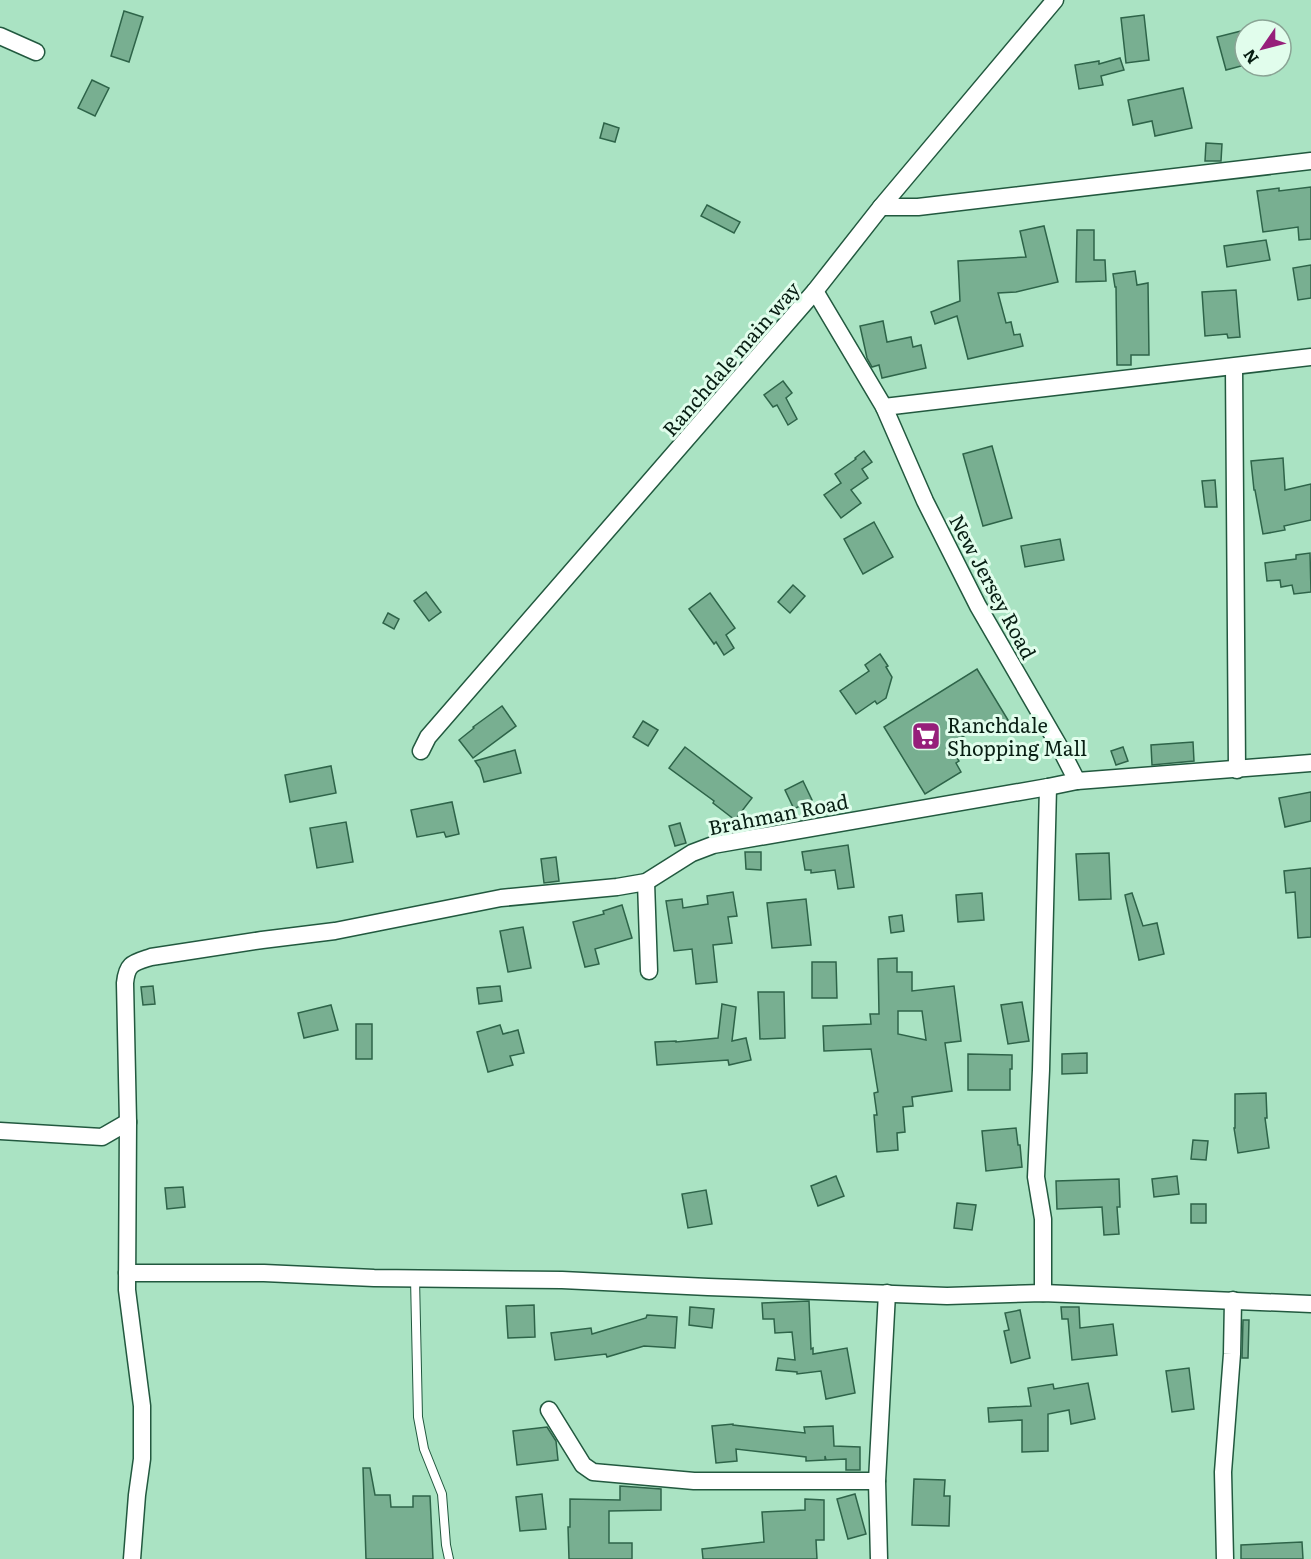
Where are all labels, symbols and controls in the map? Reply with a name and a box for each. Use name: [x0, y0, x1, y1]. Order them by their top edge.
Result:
north arrow: [1233, 18, 1293, 78]
text: N: [1236, 45, 1264, 70]
street label: Ranchdale main way: [654, 273, 806, 442]
street label: New Jersey Road: [943, 508, 1045, 664]
place label: Ranchdale Shopping Mall: [947, 709, 1087, 762]
supermarket icon: Ranchdale Shopping Mall: [910, 720, 942, 752]
street label: Brahman Road: [705, 785, 851, 841]

